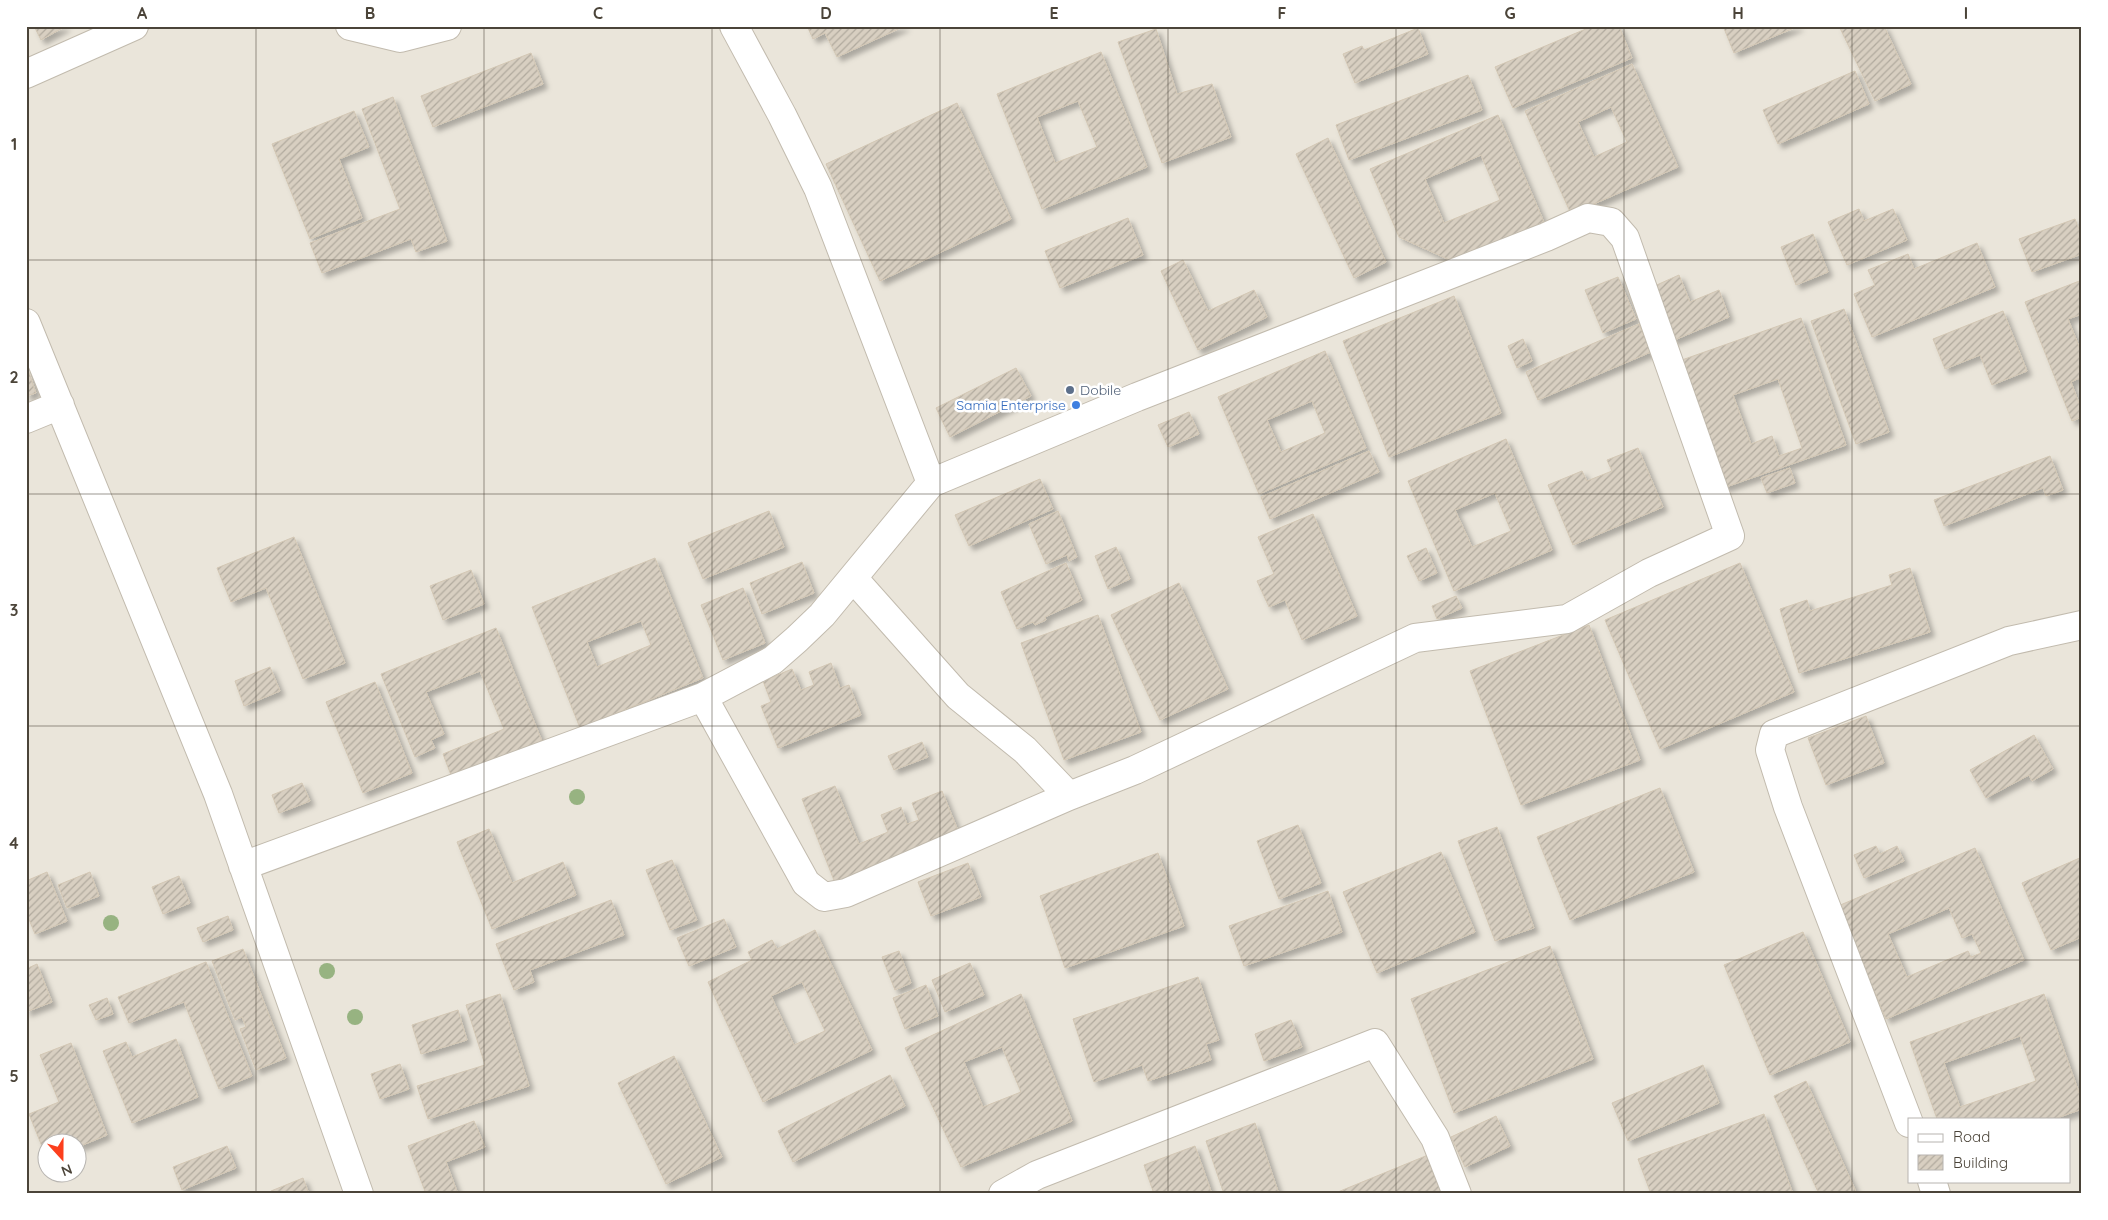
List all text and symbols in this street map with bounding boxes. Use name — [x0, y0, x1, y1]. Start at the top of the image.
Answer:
text: A — [137, 3, 148, 23]
text: B — [365, 3, 375, 23]
text: C — [593, 3, 603, 23]
text: D — [820, 3, 832, 23]
text: E — [1049, 3, 1059, 23]
text: F — [1278, 3, 1287, 23]
text: G — [1504, 3, 1516, 23]
text: H — [1732, 3, 1744, 23]
text: I — [1964, 3, 1968, 23]
text: 1 — [11, 134, 17, 154]
text: 2 — [9, 367, 19, 387]
place label: Dobile — [1080, 381, 1121, 399]
marker: Dobile — [1064, 384, 1076, 396]
place label: Samia Enterprise — [956, 396, 1066, 414]
marker: Samia Enterprise — [1070, 399, 1082, 411]
text: 3 — [10, 600, 18, 620]
text: 4 — [9, 833, 19, 853]
text: 5 — [9, 1066, 19, 1086]
legend — [1908, 1118, 2070, 1182]
text: Road — [1953, 1127, 1990, 1146]
north arrow — [38, 1132, 88, 1182]
text: Building — [1953, 1153, 2008, 1172]
text: N — [59, 1160, 75, 1180]

